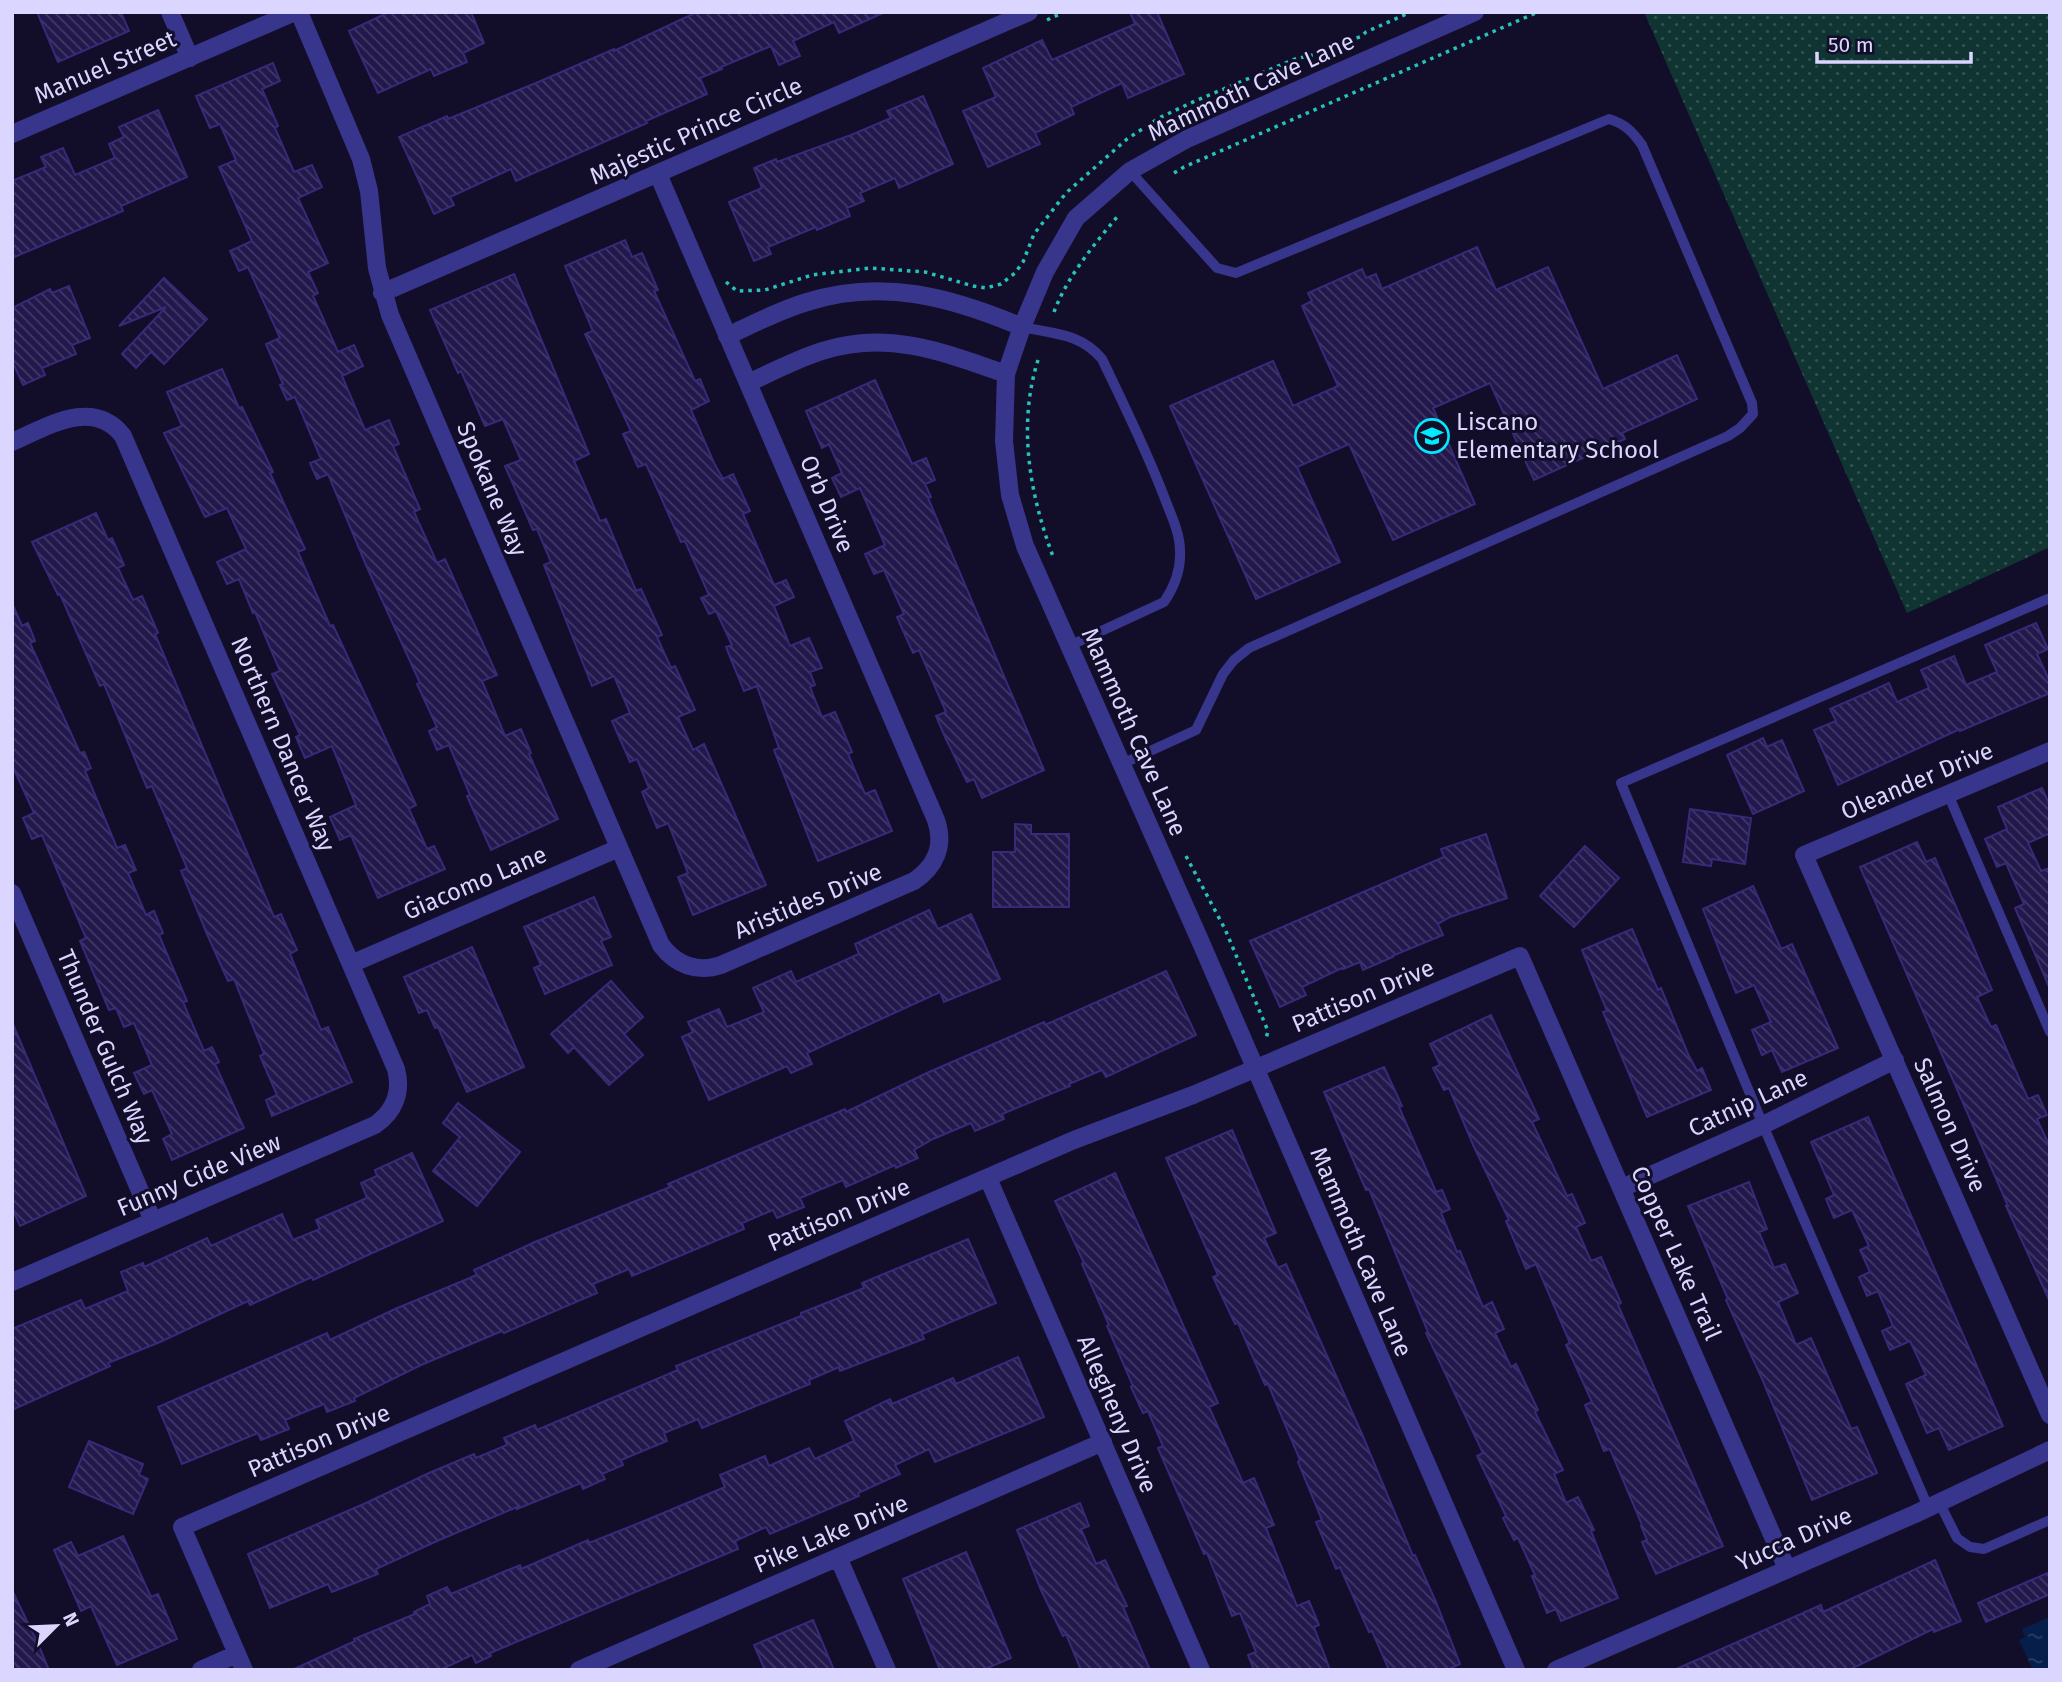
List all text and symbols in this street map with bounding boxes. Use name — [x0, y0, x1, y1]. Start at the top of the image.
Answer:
scale bar — [1817, 21, 1971, 65]
street label: Manuel Street — [30, 24, 180, 109]
street label: Mammoth Cave Lane — [1143, 27, 1359, 147]
text: 50 m — [1828, 32, 1874, 58]
street label: Majestic Prince Circle — [585, 71, 807, 191]
place label: Liscano Elementary School — [1456, 408, 1659, 464]
school or university icon: Liscano Elementary School — [1413, 417, 1451, 455]
street label: Spokane Way — [451, 418, 533, 561]
street label: Orb Drive — [794, 451, 860, 557]
street label: Mammoth Cave Lane — [1075, 624, 1193, 840]
street label: Northern Dancer Way — [225, 632, 341, 856]
street label: Oleander Drive — [1837, 736, 1997, 826]
street label: Giacomo Lane — [399, 840, 551, 926]
street label: Aristides Drive — [730, 857, 886, 945]
street label: Thunder Gulch Way — [51, 945, 159, 1149]
street label: Pattison Drive — [1288, 953, 1438, 1039]
street label: Salmon Drive — [1908, 1053, 1992, 1197]
street label: Catnip Lane — [1684, 1063, 1812, 1143]
street label: Funny Cide View — [113, 1128, 285, 1222]
street label: Mammoth Cave Lane — [1304, 1143, 1418, 1361]
street label: Copper Lake Trail — [1625, 1162, 1727, 1344]
street label: Pattison Drive — [764, 1172, 914, 1258]
street label: Allegheny Drive — [1071, 1331, 1163, 1497]
street label: Pattison Drive — [244, 1398, 394, 1484]
street label: Pike Lake Drive — [750, 1489, 912, 1579]
street label: Yucca Drive — [1732, 1501, 1856, 1577]
north arrow — [21, 1591, 91, 1661]
text: N — [58, 1609, 84, 1630]

